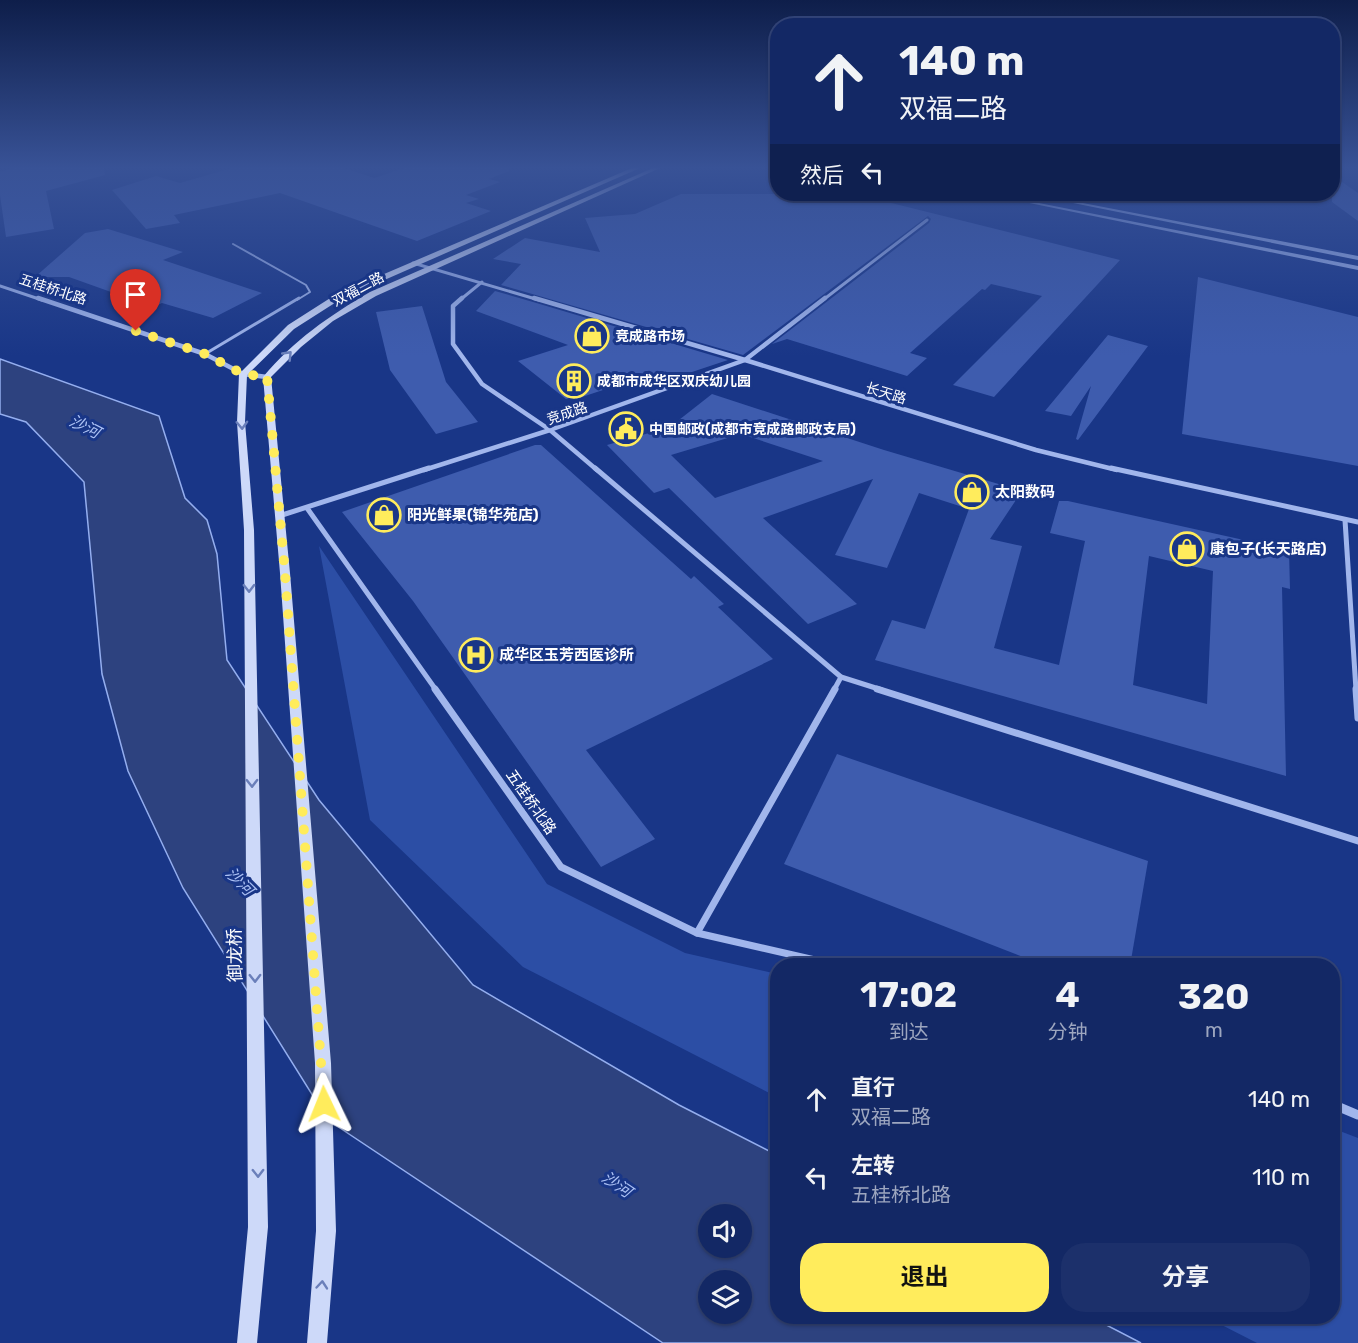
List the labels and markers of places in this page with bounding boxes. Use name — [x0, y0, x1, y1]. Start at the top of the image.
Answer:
pin — [110, 269, 161, 331]
shop icon: 竞成路市场 — [574, 318, 610, 354]
place label: 竞成路市场 — [615, 328, 685, 345]
building icon: 成都市成华区双庆幼儿园 — [556, 363, 592, 399]
place label: 成都市成华区双庆幼儿园 — [597, 373, 751, 390]
public building icon: 中国邮政(成都市竞成路邮政支局) — [608, 411, 644, 447]
place label: 中国邮政(成都市竞成路邮政支局) — [649, 421, 856, 438]
shop icon: 太阳数码 — [954, 474, 990, 510]
place label: 太阳数码 — [995, 483, 1055, 501]
shop icon: 阳光鲜果(锦华苑店) — [366, 497, 402, 533]
place label: 阳光鲜果(锦华苑店) — [407, 506, 539, 524]
shop icon: 康包子(长天路店) — [1169, 531, 1205, 567]
place label: 康包子(长天路店) — [1210, 540, 1327, 558]
hospital icon: 成华区玉芳西医诊所 — [458, 637, 494, 673]
place label: 成华区玉芳西医诊所 — [499, 646, 634, 664]

